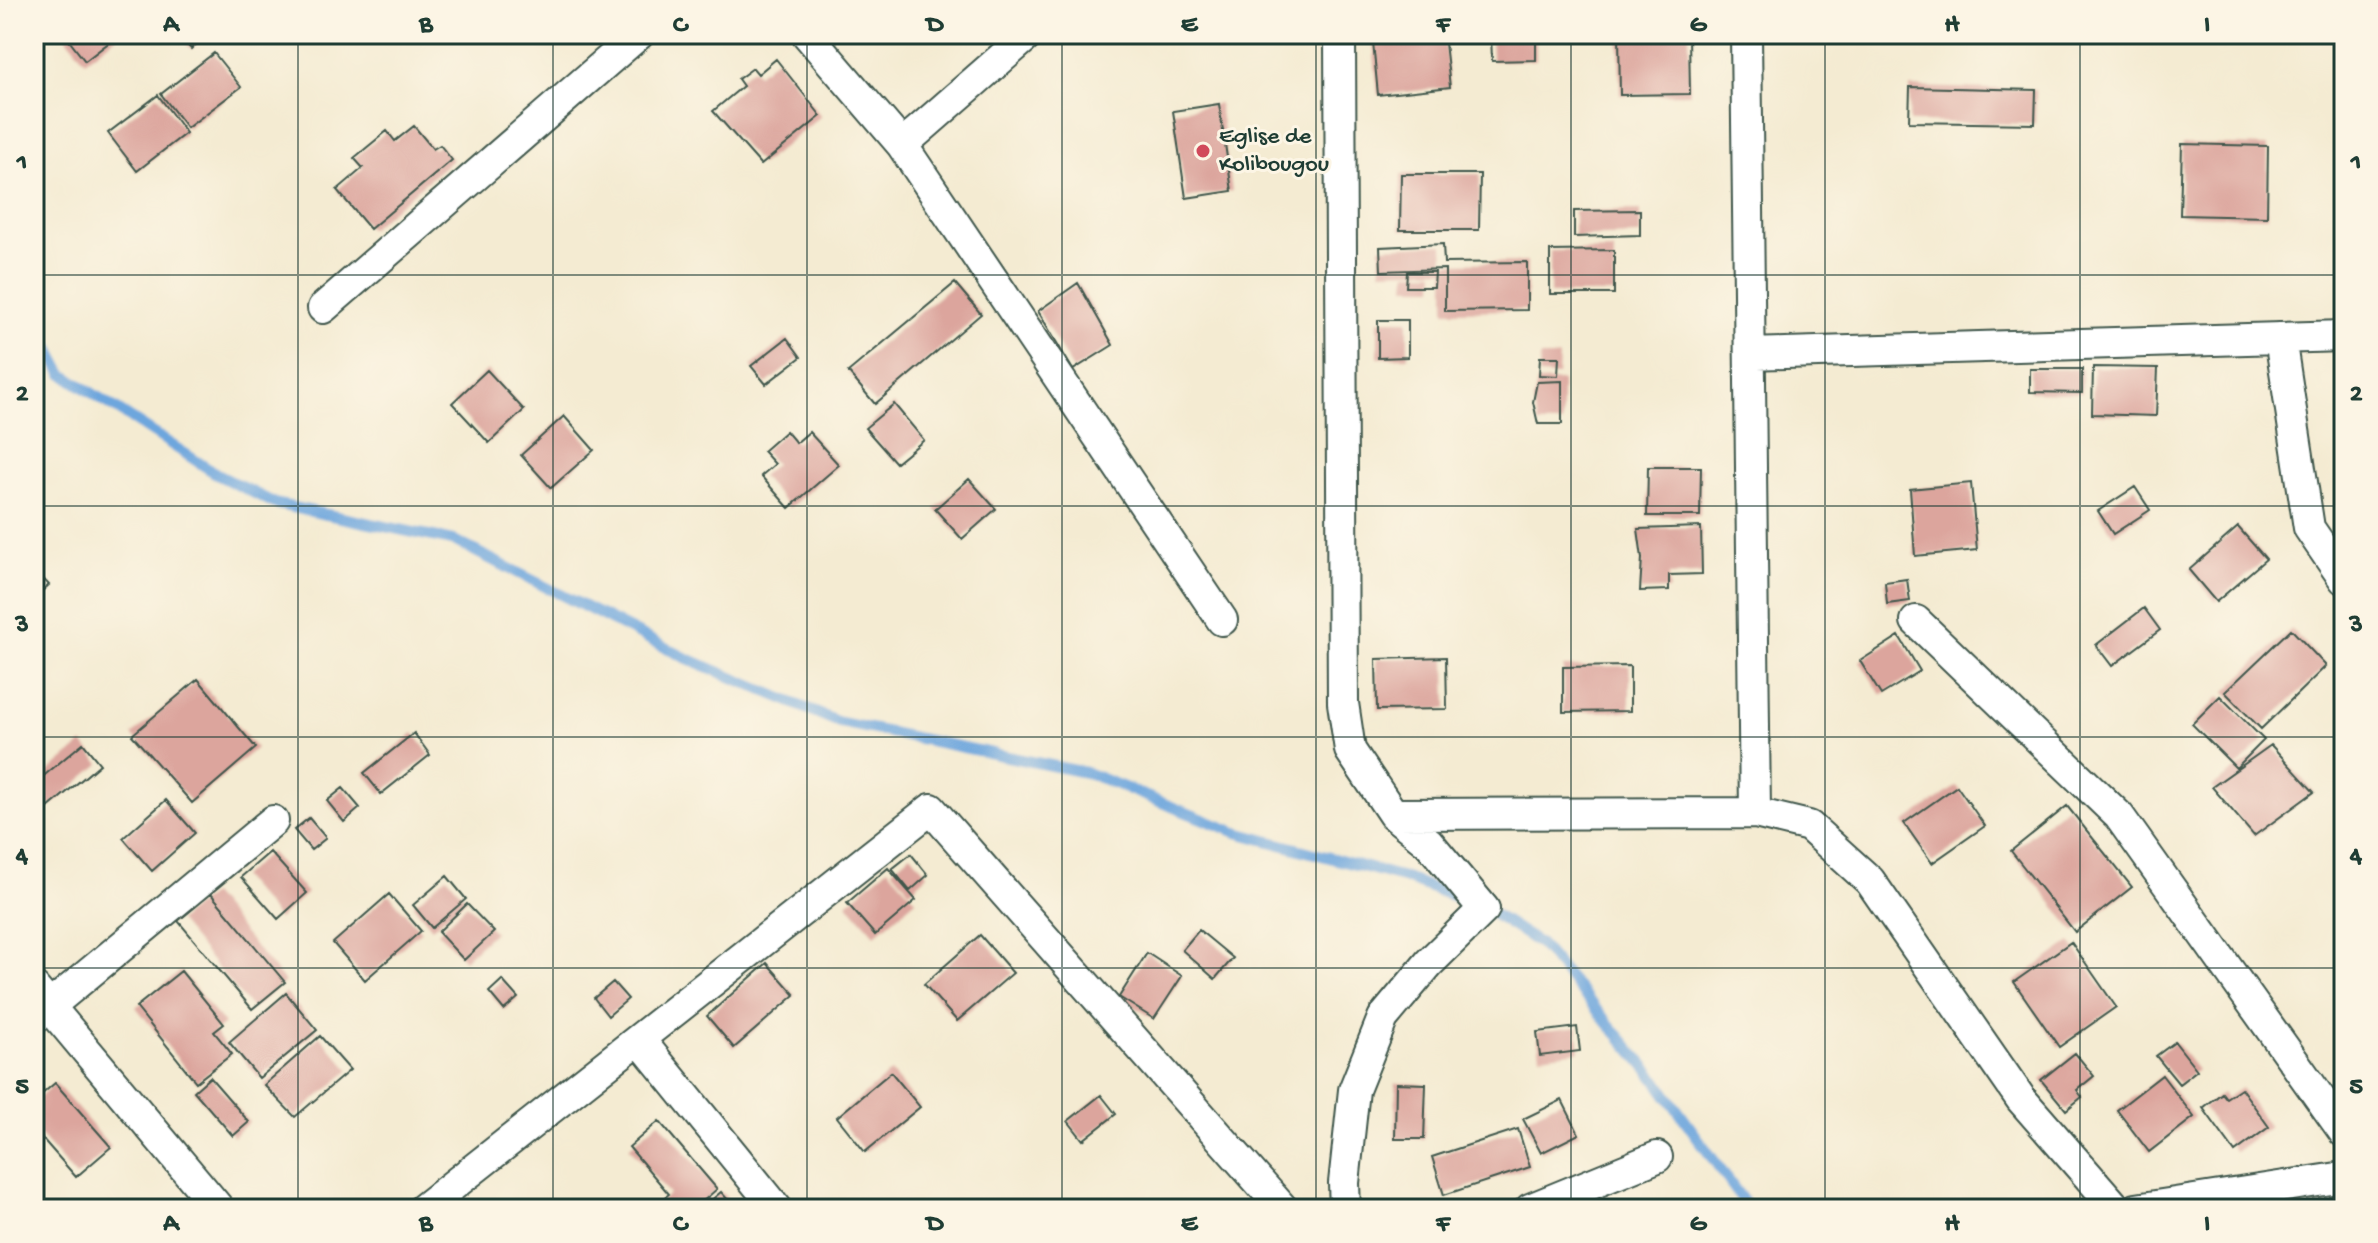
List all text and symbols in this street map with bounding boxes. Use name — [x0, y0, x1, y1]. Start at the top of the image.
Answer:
text: A — [162, 11, 180, 42]
text: B — [418, 11, 434, 42]
text: C — [673, 11, 690, 42]
text: D — [925, 11, 945, 42]
text: E — [1181, 11, 1199, 42]
text: F — [1435, 11, 1451, 42]
text: G — [1690, 11, 1708, 42]
text: H — [1945, 11, 1961, 42]
text: I — [2204, 11, 2210, 42]
place label: Eglise de Kolibougou — [1219, 123, 1329, 180]
marker: Eglise de Kolibougou — [1194, 142, 1212, 160]
text: 1 — [16, 149, 27, 180]
text: 1 — [2350, 149, 2361, 180]
text: 2 — [16, 380, 29, 411]
text: 2 — [2350, 380, 2363, 411]
text: 3 — [14, 611, 29, 642]
text: 3 — [2348, 611, 2363, 642]
text: 4 — [15, 842, 29, 873]
text: 4 — [2349, 842, 2363, 873]
text: 5 — [15, 1073, 29, 1104]
text: 5 — [2349, 1073, 2363, 1104]
text: A — [162, 1210, 180, 1241]
text: B — [418, 1210, 434, 1241]
text: C — [673, 1210, 690, 1241]
text: D — [925, 1210, 945, 1241]
text: E — [1181, 1210, 1199, 1241]
text: F — [1435, 1210, 1451, 1241]
text: G — [1690, 1210, 1708, 1241]
text: H — [1945, 1210, 1961, 1241]
text: I — [2204, 1210, 2210, 1241]

